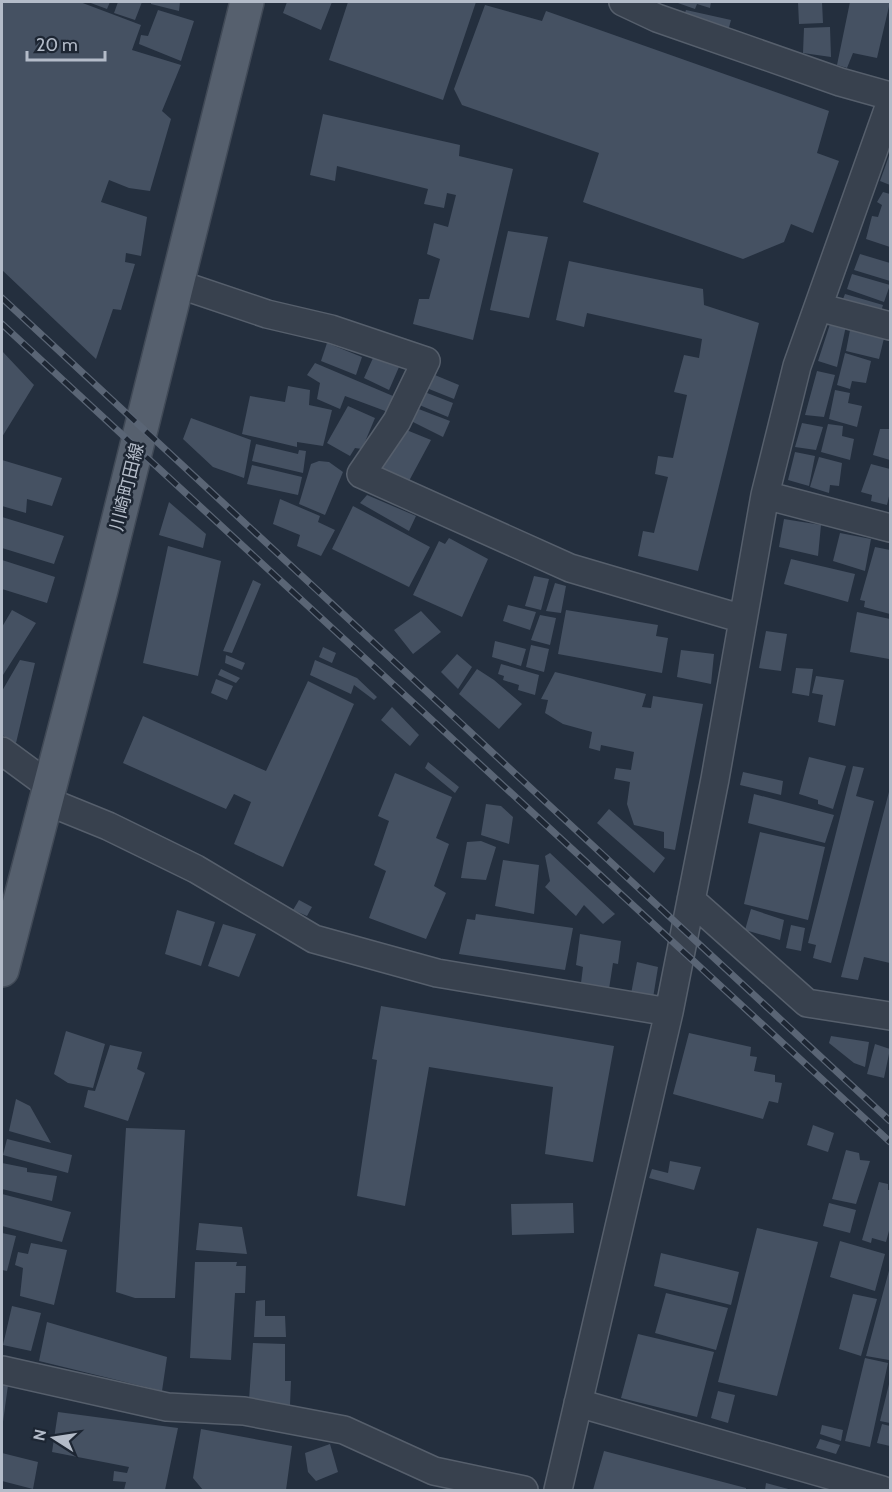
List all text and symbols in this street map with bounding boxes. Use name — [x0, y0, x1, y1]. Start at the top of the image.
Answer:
scale bar — [27, 24, 105, 62]
text: 20 m — [36, 34, 78, 56]
street label: 川崎町田線 — [105, 441, 149, 533]
north arrow — [24, 1408, 84, 1468]
text: N — [29, 1427, 50, 1442]

